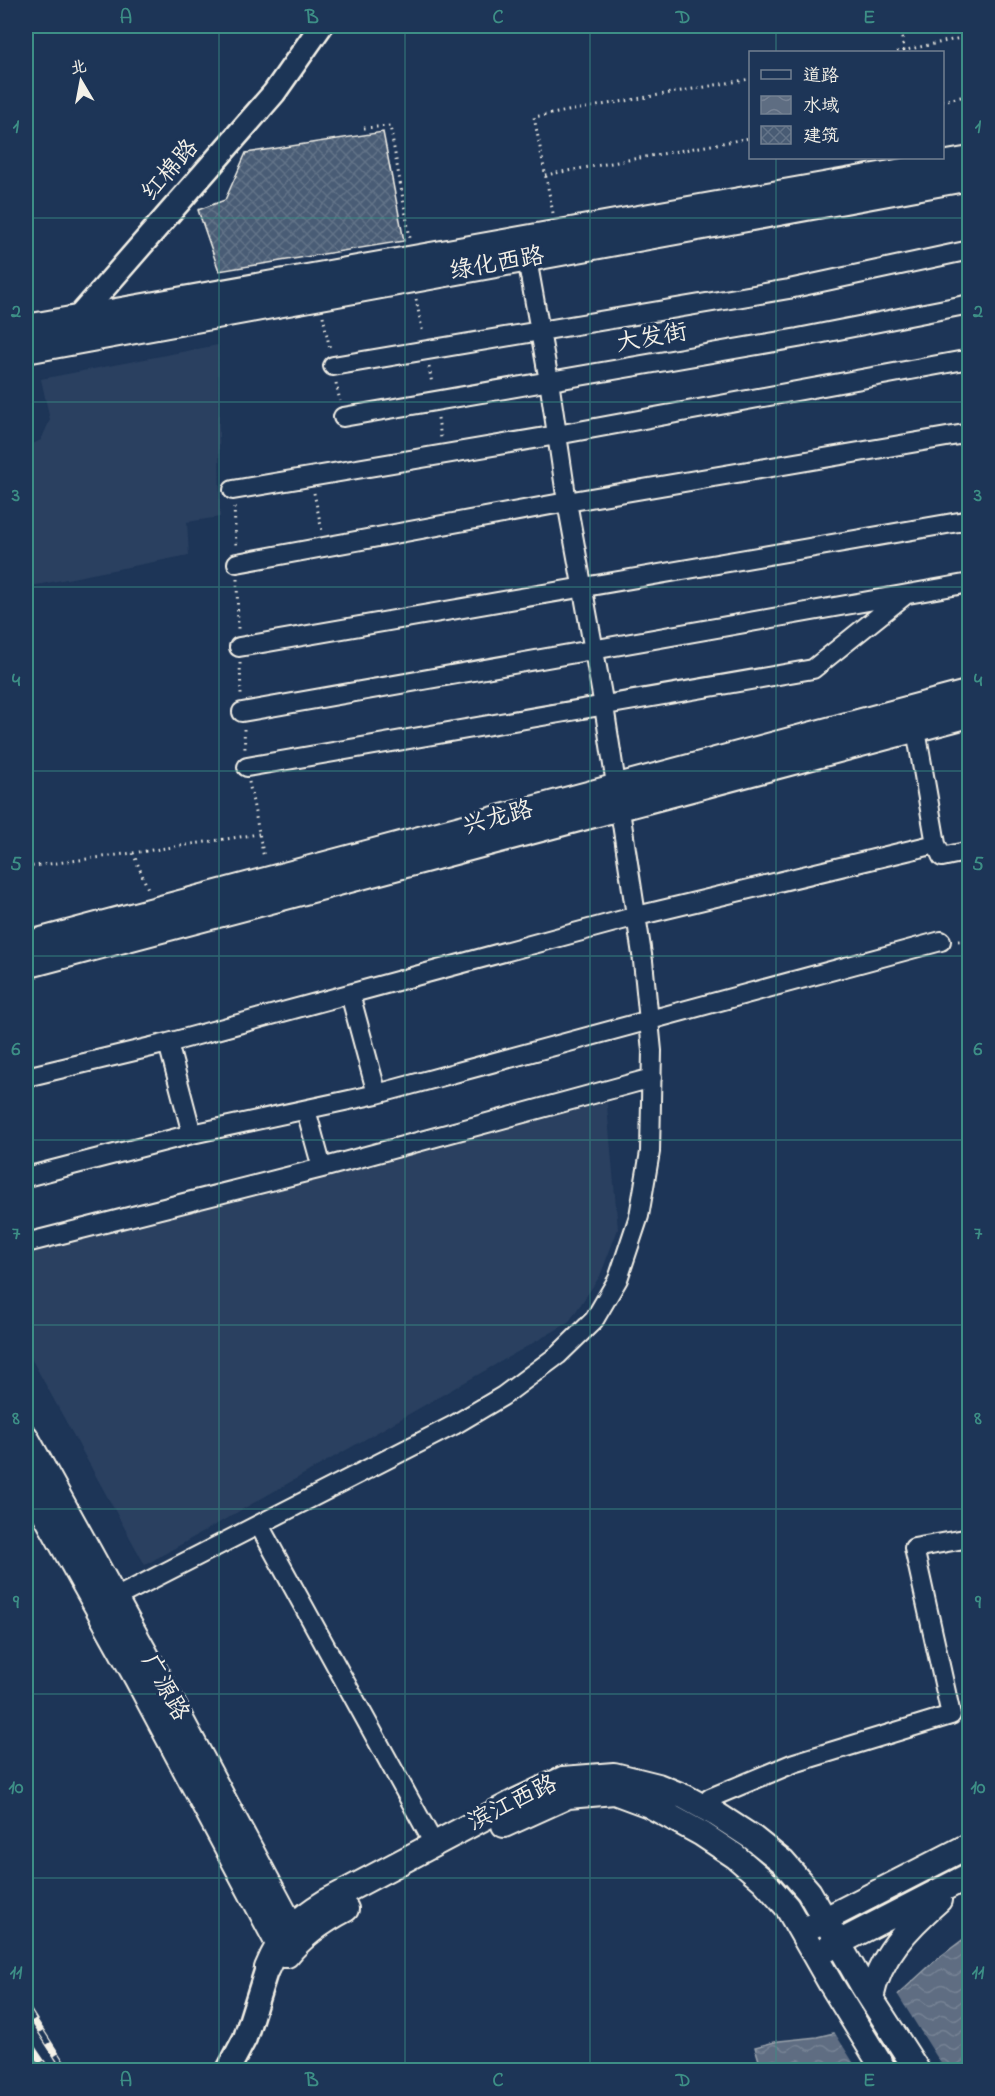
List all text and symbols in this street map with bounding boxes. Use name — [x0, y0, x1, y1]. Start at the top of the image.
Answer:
text: A — [120, 4, 132, 33]
text: B — [304, 4, 319, 33]
text: C — [493, 4, 504, 33]
text: D — [675, 4, 690, 33]
text: E — [863, 4, 875, 33]
north arrow — [51, 51, 111, 111]
legend — [749, 51, 944, 159]
text: 北 — [69, 55, 89, 81]
text: 道路 — [803, 64, 839, 90]
text: 水域 — [803, 94, 839, 120]
text: 1 — [13, 113, 20, 142]
text: 1 — [975, 113, 982, 142]
text: 建筑 — [803, 124, 839, 150]
street label: 红棉路 — [134, 132, 208, 210]
street label: 绿化西路 — [447, 239, 547, 291]
text: 2 — [10, 298, 21, 327]
text: 2 — [972, 298, 983, 327]
street label: 大发街 — [614, 316, 690, 362]
text: 3 — [11, 482, 20, 511]
text: 3 — [973, 482, 982, 511]
text: 4 — [12, 667, 21, 696]
text: 4 — [974, 667, 983, 696]
street label: 兴龙路 — [459, 793, 537, 845]
text: 5 — [10, 851, 22, 880]
text: 5 — [972, 851, 984, 880]
text: 6 — [12, 1036, 21, 1065]
text: 6 — [974, 1036, 983, 1065]
text: 7 — [12, 1220, 21, 1249]
text: 7 — [974, 1220, 983, 1249]
text: 8 — [11, 1405, 20, 1434]
text: 8 — [973, 1405, 982, 1434]
text: 9 — [12, 1589, 20, 1618]
text: 9 — [974, 1589, 982, 1618]
street label: 广源路 — [131, 1648, 197, 1728]
street label: 滨江西路 — [462, 1767, 564, 1841]
text: 10 — [9, 1774, 24, 1803]
text: 10 — [971, 1774, 986, 1803]
text: 11 — [10, 1959, 23, 1988]
text: 11 — [972, 1959, 985, 1988]
text: A — [120, 2067, 132, 2096]
text: B — [304, 2067, 319, 2096]
text: C — [493, 2067, 504, 2096]
text: D — [675, 2067, 690, 2096]
text: E — [863, 2067, 875, 2096]

